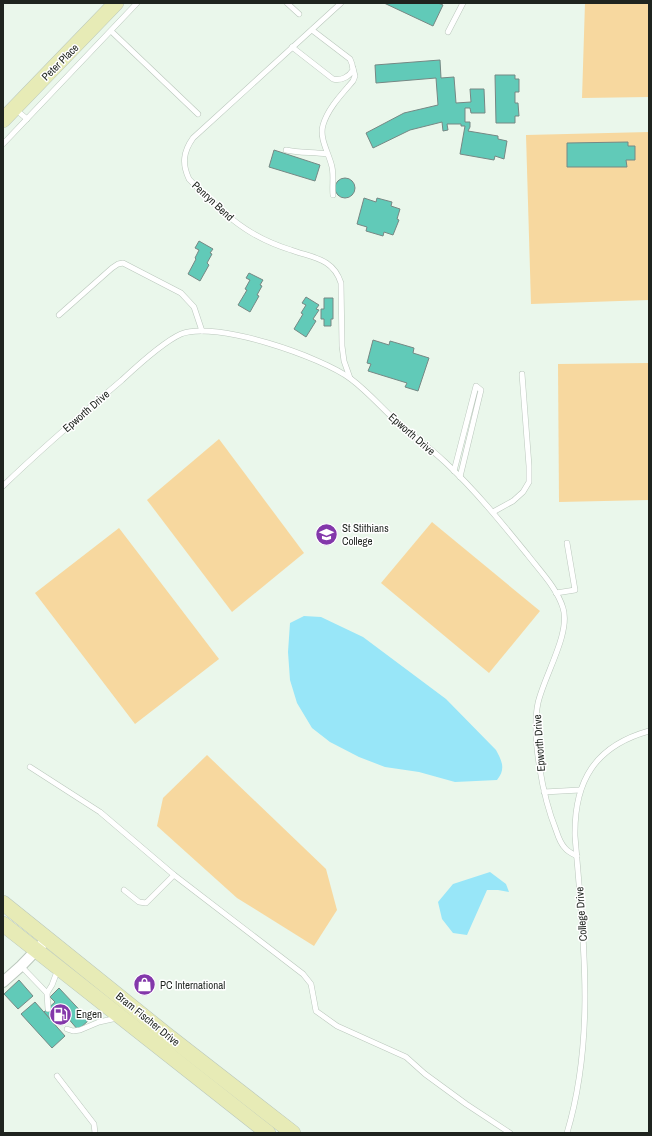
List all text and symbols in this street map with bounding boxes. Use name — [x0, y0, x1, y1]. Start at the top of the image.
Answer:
street label: Peter Place — [39, 41, 81, 83]
street label: Penryn Bend — [189, 178, 237, 224]
street label: Epworth Drive — [60, 387, 112, 435]
street label: Epworth Drive — [386, 410, 438, 458]
school or university icon: St Stithians College — [313, 521, 339, 547]
place label: St Stithians College — [342, 521, 389, 548]
street label: Epworth Drive — [530, 714, 548, 772]
street label: College Drive — [572, 886, 590, 942]
shop icon: PC International — [131, 972, 157, 998]
place label: PC International — [160, 978, 225, 992]
street label: Bram Fischer Drive — [113, 989, 183, 1049]
fuel station icon: Engen — [48, 1001, 74, 1027]
place label: Engen — [76, 1007, 102, 1021]

